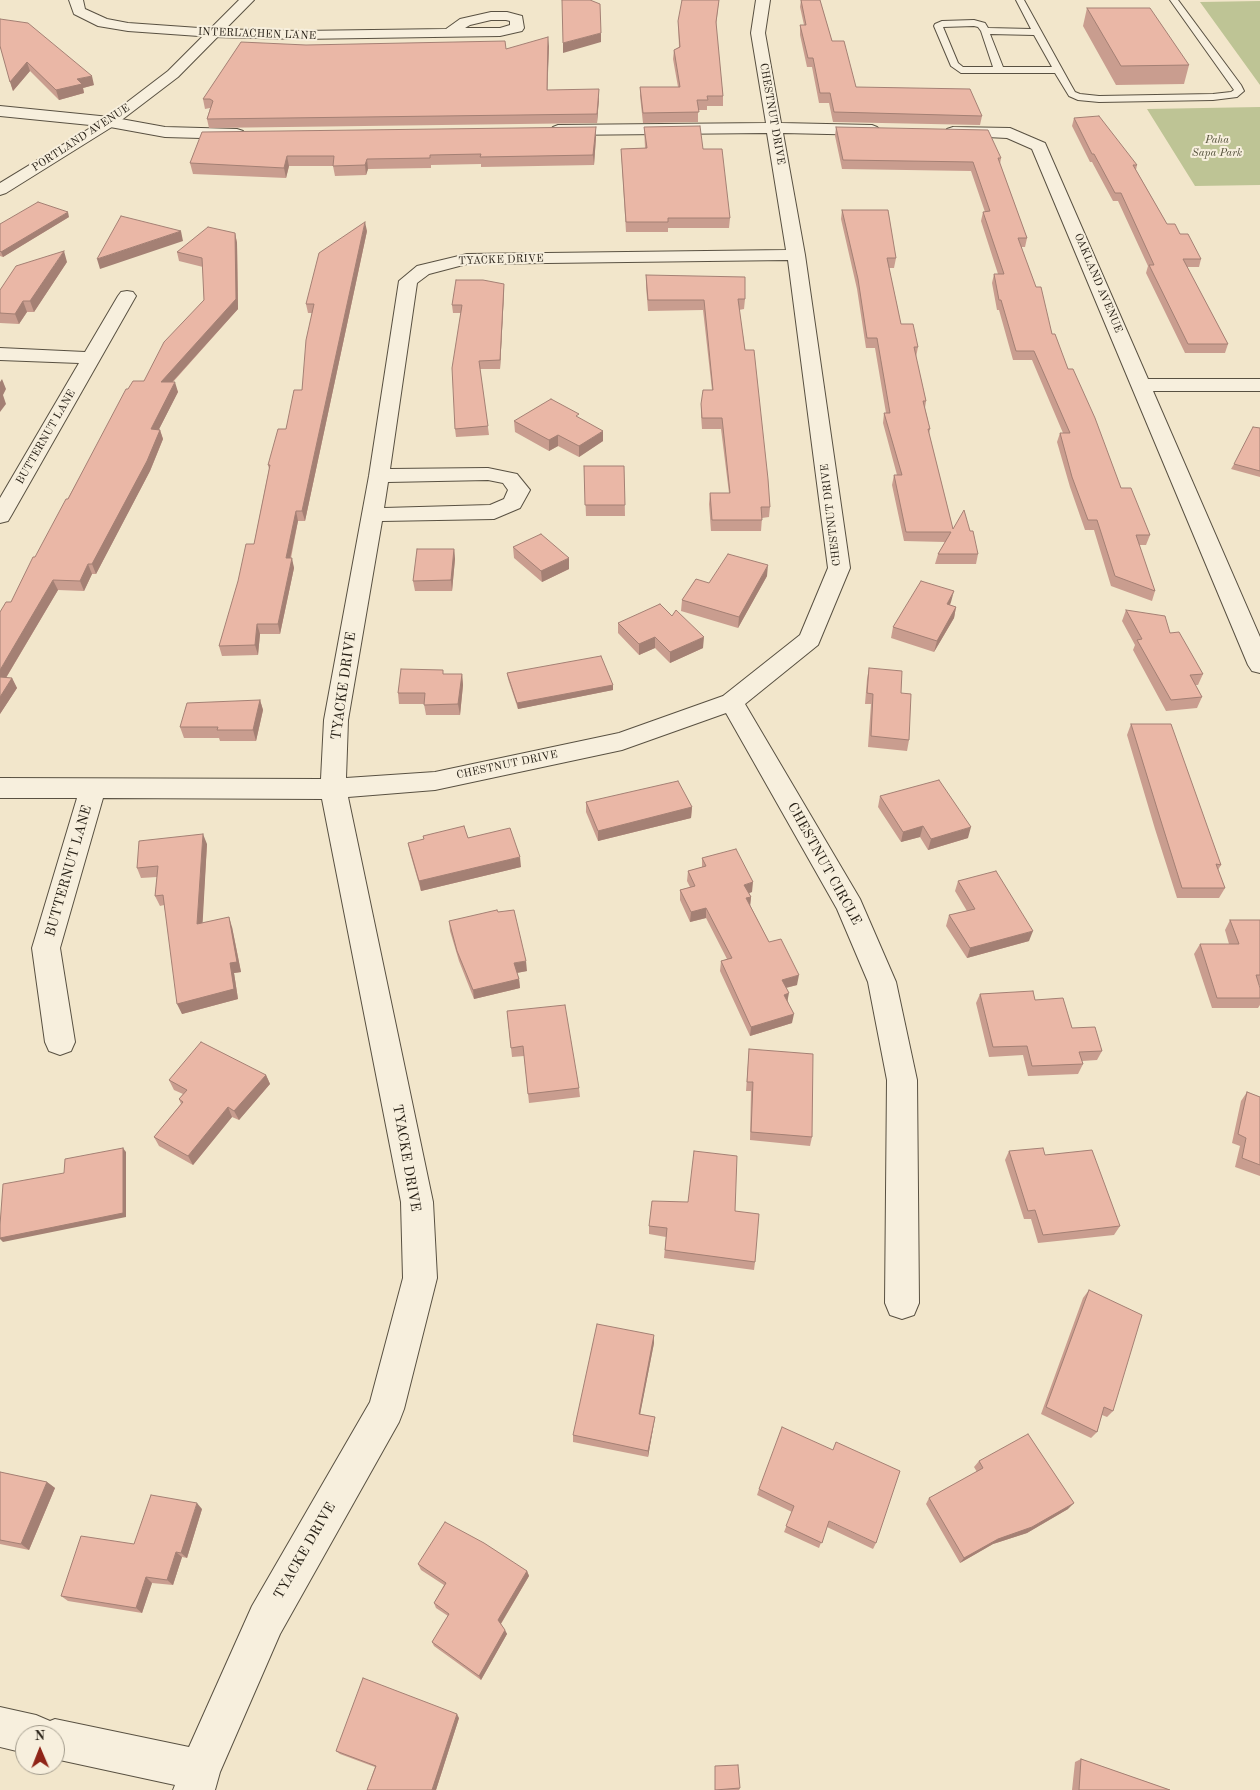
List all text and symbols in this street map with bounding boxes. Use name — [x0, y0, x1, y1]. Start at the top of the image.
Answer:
street label: INTERLACHEN LANE — [198, 25, 316, 43]
street label: CHESTNUT DRIVE — [757, 62, 787, 166]
street label: PORTLAND AVENUE — [30, 101, 132, 175]
park label: Paha Sapa Park — [1192, 133, 1242, 159]
street label: OAKLAND AVENUE — [1071, 231, 1125, 335]
street label: TYACKE DRIVE — [458, 252, 544, 268]
street label: BUTTERNUT LANE — [14, 387, 78, 487]
street label: CHESTNUT DRIVE — [818, 463, 844, 567]
street label: TYACKE DRIVE — [328, 631, 360, 741]
street label: CHESTNUT DRIVE — [455, 748, 559, 782]
street label: CHESTNUT CIRCLE — [783, 800, 865, 928]
street label: BUTTERNUT LANE — [42, 803, 96, 939]
street label: TYACKE DRIVE — [388, 1103, 424, 1213]
street label: TYACKE DRIVE — [270, 1500, 340, 1602]
north arrow — [15, 1725, 65, 1775]
text: N — [34, 1729, 45, 1743]

